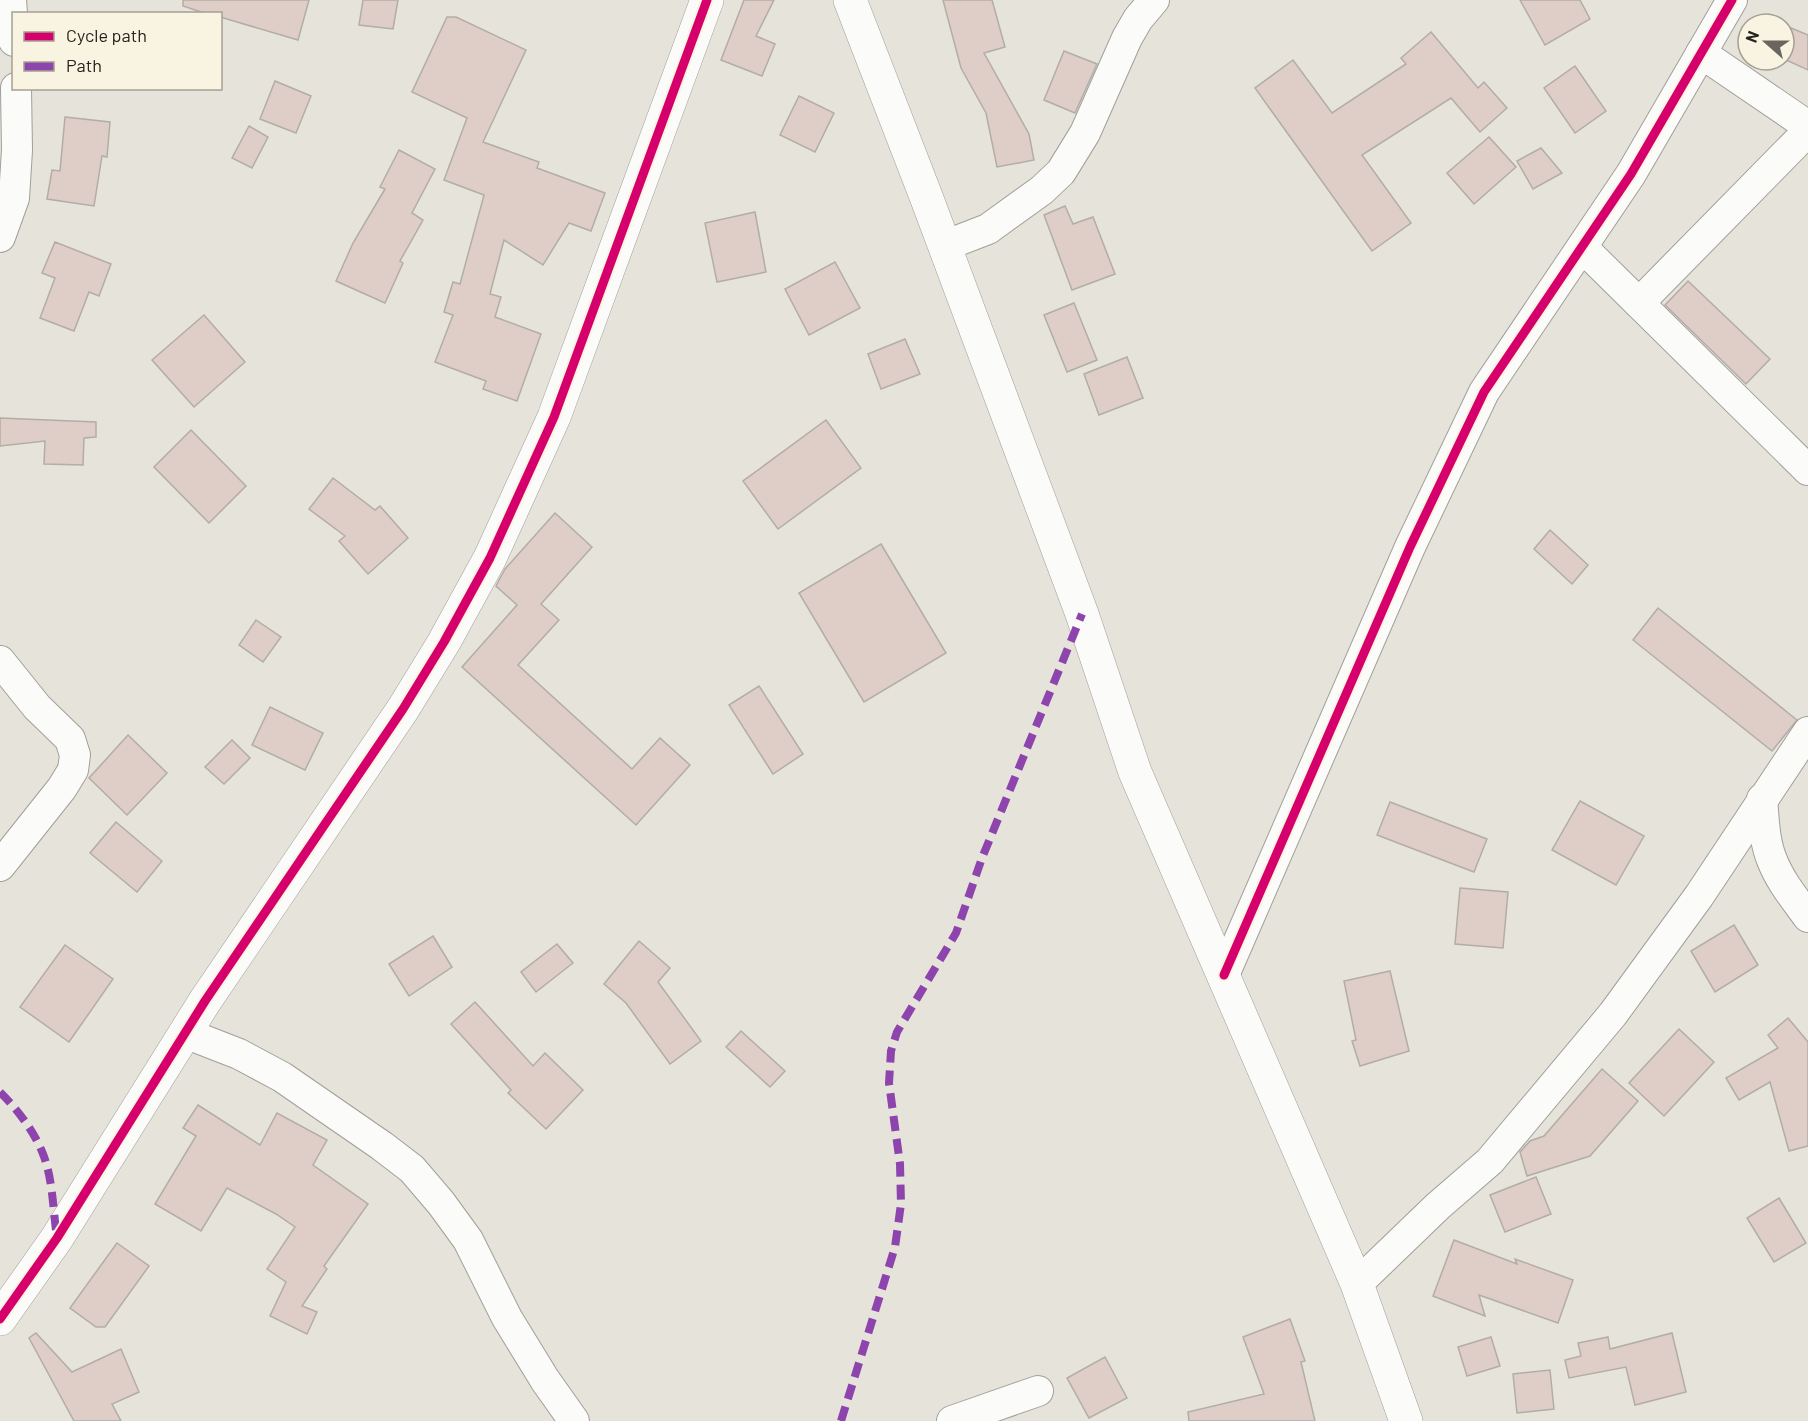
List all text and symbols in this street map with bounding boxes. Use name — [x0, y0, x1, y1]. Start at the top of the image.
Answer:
legend — [12, 12, 222, 90]
north arrow — [1736, 12, 1796, 72]
text: Cycle path — [66, 24, 147, 46]
text: N — [1741, 28, 1762, 45]
text: Path — [66, 54, 102, 76]

